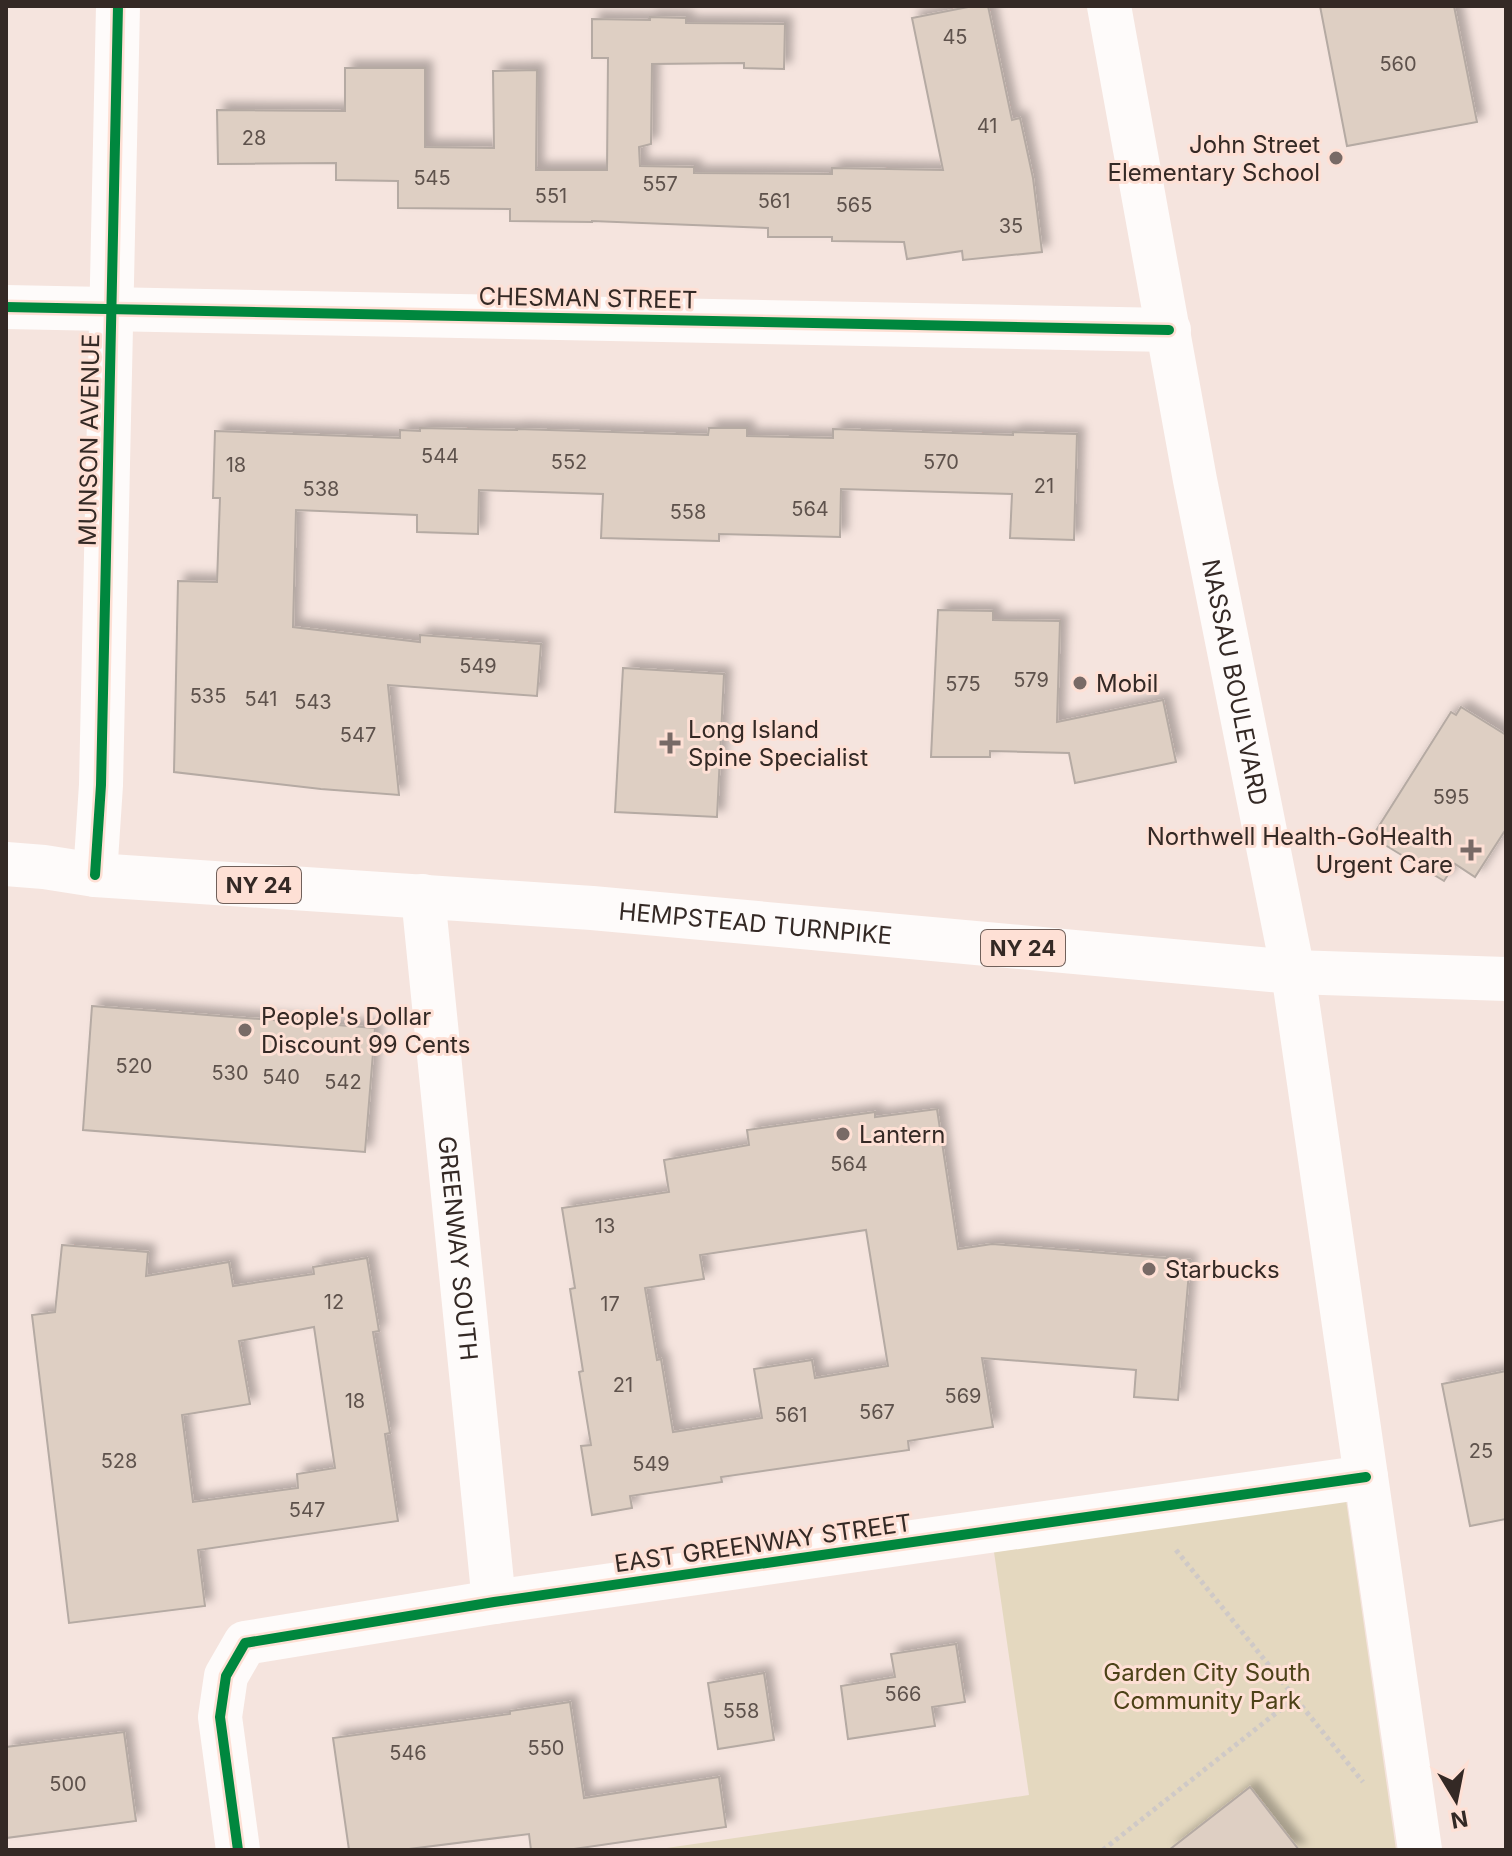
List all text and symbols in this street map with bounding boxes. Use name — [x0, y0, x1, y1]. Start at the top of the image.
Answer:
house number: 45 — [942, 25, 968, 49]
house number: 560 — [1379, 52, 1417, 76]
house number: 41 — [977, 114, 997, 138]
house number: 28 — [242, 126, 266, 150]
place label: John Street Elementary School — [1108, 130, 1320, 187]
marker: John Street Elementary School — [1327, 149, 1345, 167]
house number: 545 — [413, 166, 451, 190]
house number: 557 — [642, 172, 678, 196]
house number: 551 — [535, 184, 567, 208]
house number: 561 — [758, 189, 790, 213]
house number: 565 — [836, 193, 872, 217]
house number: 35 — [999, 214, 1023, 238]
street label: CHESMAN STREET — [478, 282, 698, 314]
street label: MUNSON AVENUE — [73, 334, 105, 546]
house number: 544 — [421, 444, 459, 468]
house number: 552 — [551, 450, 587, 474]
house number: 570 — [923, 450, 959, 474]
house number: 18 — [226, 453, 246, 477]
house number: 21 — [1034, 474, 1054, 498]
house number: 538 — [303, 477, 339, 501]
house number: 564 — [791, 497, 829, 521]
house number: 558 — [670, 500, 706, 524]
street label: NASSAU BOULEVARD — [1197, 557, 1274, 808]
house number: 549 — [459, 654, 497, 678]
house number: 579 — [1013, 668, 1049, 692]
place label: Mobil — [1096, 669, 1158, 698]
house number: 575 — [945, 672, 981, 696]
marker: Mobil — [1071, 674, 1089, 692]
house number: 535 — [190, 684, 226, 708]
house number: 541 — [245, 687, 277, 711]
house number: 543 — [294, 690, 332, 714]
place label: Long Island Spine Specialist — [688, 715, 868, 772]
house number: 547 — [340, 723, 376, 747]
marker: Long Island Spine Specialist — [659, 732, 681, 754]
house number: 595 — [1433, 785, 1469, 809]
place label: Northwell Health-GoHealth Urgent Care — [1147, 822, 1453, 879]
marker: Northwell Health-GoHealth Urgent Care — [1460, 839, 1482, 861]
road number: NY 24 — [217, 867, 301, 903]
street label: HEMPSTEAD TURNPIKE — [617, 896, 893, 950]
road number: NY 24 — [981, 930, 1065, 966]
place label: People's Dollar Discount 99 Cents — [261, 1002, 470, 1059]
marker: People's Dollar Discount 99 Cents — [236, 1021, 254, 1039]
house number: 520 — [116, 1054, 152, 1078]
house number: 530 — [211, 1061, 249, 1085]
house number: 540 — [262, 1065, 300, 1089]
house number: 542 — [324, 1070, 362, 1094]
place label: Lantern — [859, 1120, 945, 1149]
marker: Lantern — [834, 1125, 852, 1143]
street label: GREENWAY SOUTH — [433, 1135, 484, 1362]
house number: 564 — [830, 1152, 868, 1176]
house number: 13 — [595, 1214, 615, 1238]
place label: Starbucks — [1165, 1255, 1280, 1284]
marker: Starbucks — [1140, 1260, 1158, 1278]
house number: 12 — [324, 1290, 344, 1314]
house number: 17 — [600, 1292, 620, 1316]
house number: 21 — [613, 1373, 633, 1397]
house number: 569 — [945, 1384, 981, 1408]
house number: 18 — [345, 1389, 365, 1413]
house number: 567 — [859, 1400, 895, 1424]
house number: 561 — [775, 1403, 807, 1427]
house number: 25 — [1469, 1439, 1493, 1463]
house number: 528 — [101, 1449, 137, 1473]
house number: 549 — [632, 1452, 670, 1476]
house number: 547 — [289, 1498, 325, 1522]
street label: EAST GREENWAY STREET — [613, 1508, 913, 1578]
park label: Garden City South Community Park — [1103, 1658, 1311, 1715]
house number: 566 — [885, 1682, 921, 1706]
house number: 558 — [723, 1699, 759, 1723]
house number: 550 — [528, 1736, 564, 1760]
house number: 546 — [389, 1741, 427, 1765]
north arrow — [1416, 1760, 1496, 1840]
house number: 500 — [49, 1772, 87, 1796]
text: N — [1449, 1805, 1470, 1834]

